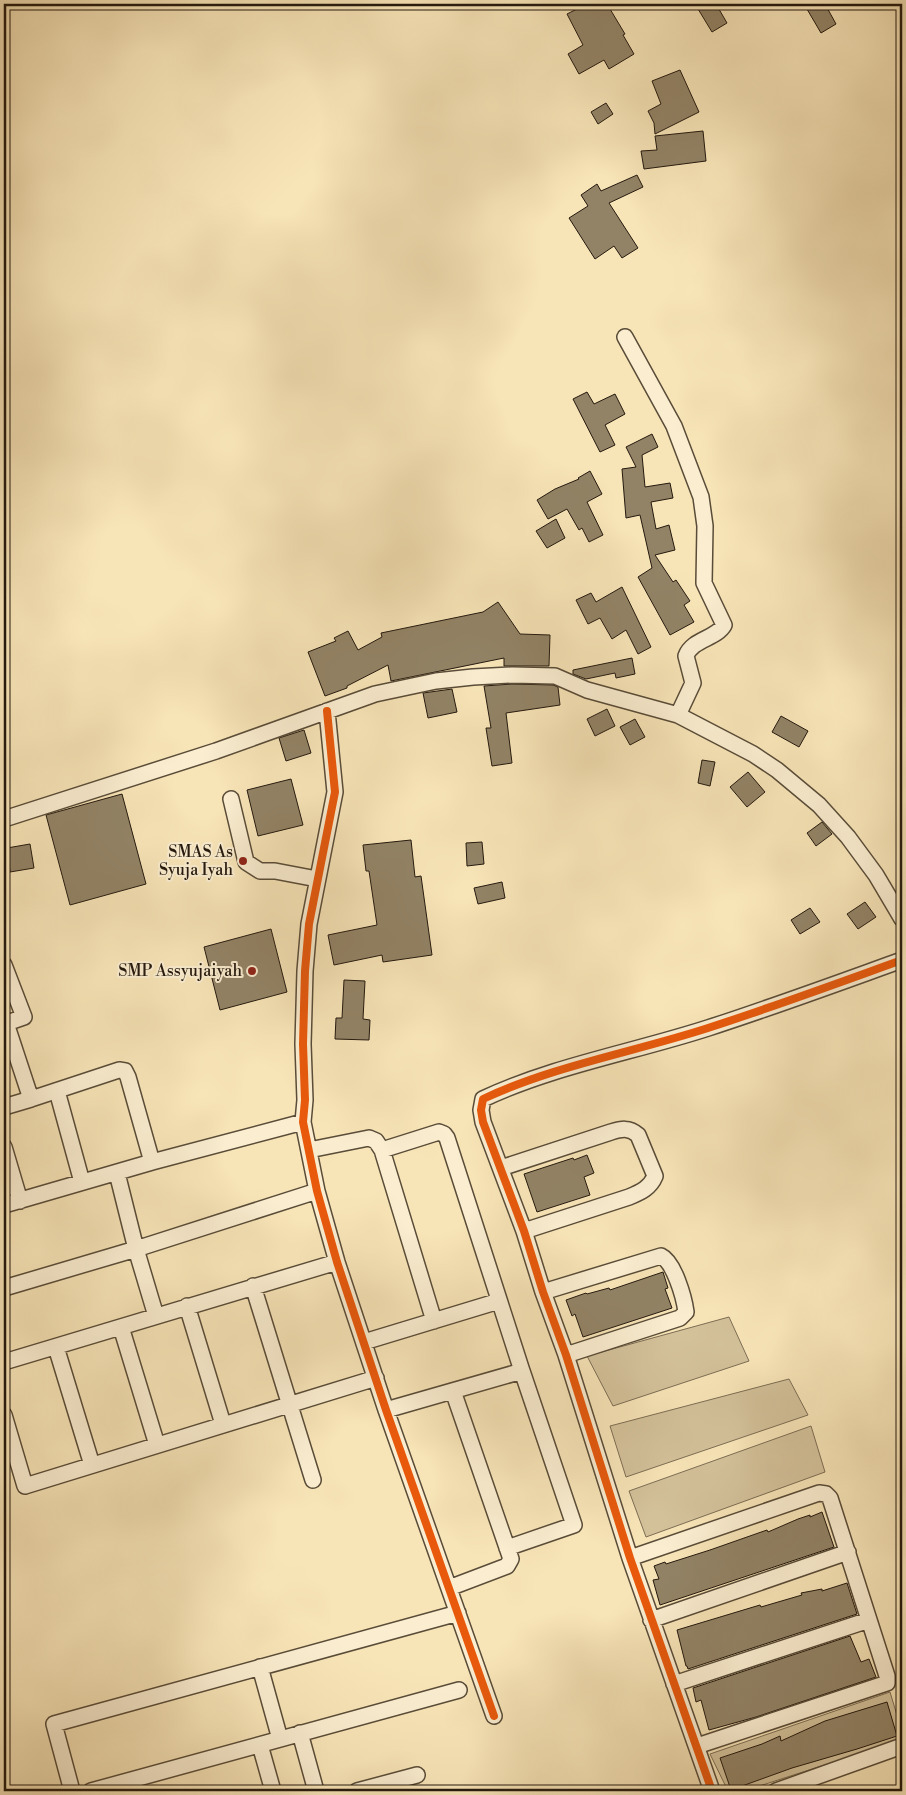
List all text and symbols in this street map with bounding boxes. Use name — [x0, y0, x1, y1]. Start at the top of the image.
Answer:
place label: SMAS As Syuja Iyah — [159, 842, 233, 880]
marker: SMAS As Syuja Iyah — [237, 855, 249, 867]
place label: SMP Assyujaiyah — [118, 961, 242, 981]
marker: SMP Assyujaiyah — [246, 965, 258, 977]

